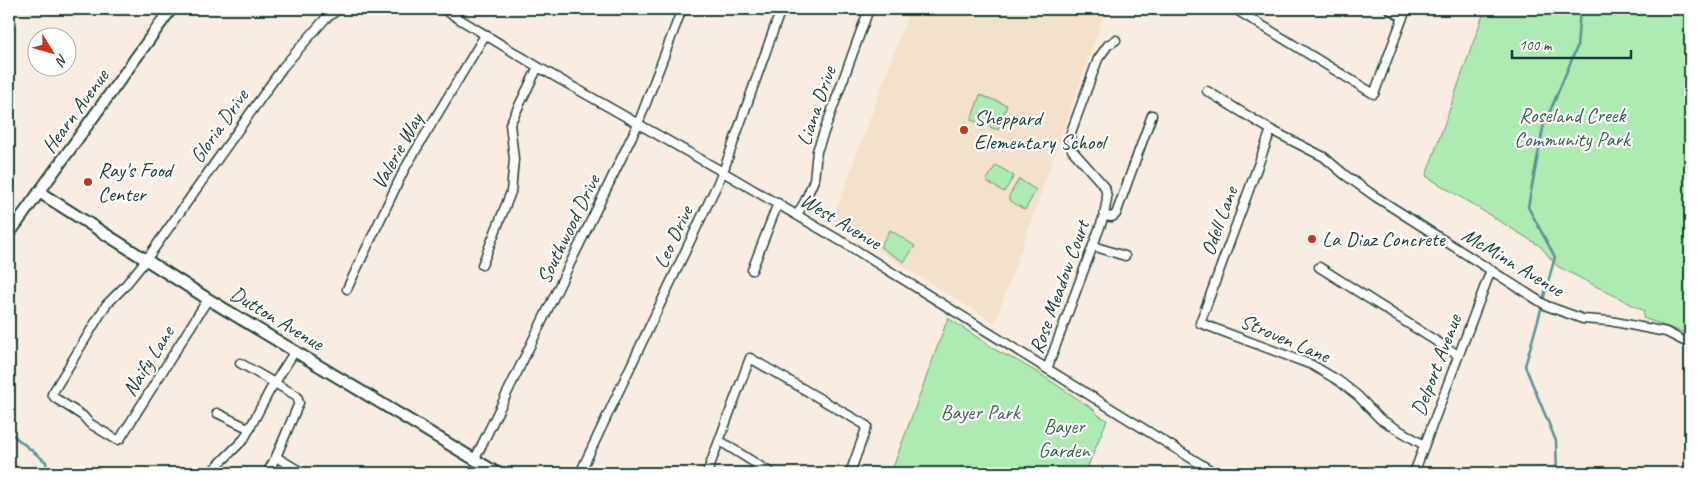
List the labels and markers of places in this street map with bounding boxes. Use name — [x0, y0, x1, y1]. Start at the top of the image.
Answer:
place label: Sheppard Elementary School — [974, 105, 1109, 155]
marker: Sheppard Elementary School — [958, 124, 970, 136]
place label: Ray's Food Center — [98, 157, 176, 207]
marker: Ray's Food Center — [82, 176, 94, 188]
place label: La Diaz Concrete — [1322, 226, 1446, 252]
marker: La Diaz Concrete — [1306, 233, 1318, 245]

